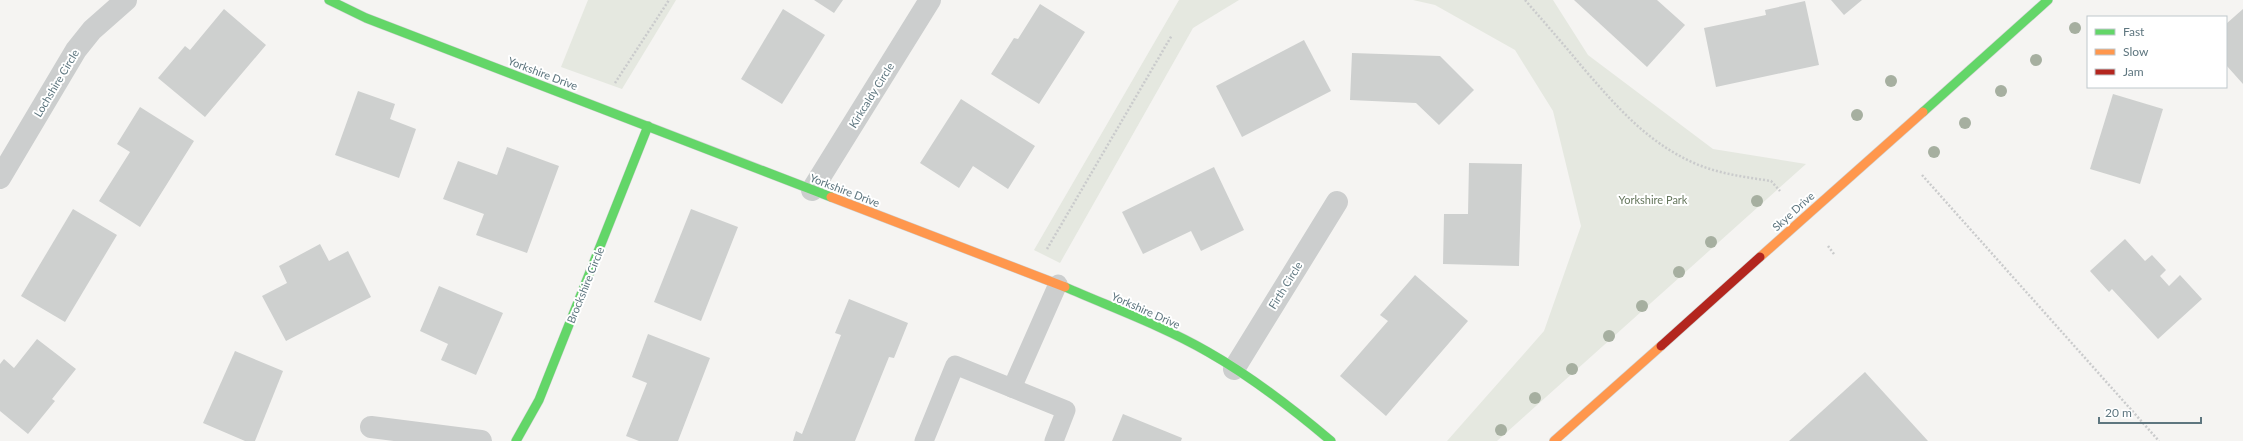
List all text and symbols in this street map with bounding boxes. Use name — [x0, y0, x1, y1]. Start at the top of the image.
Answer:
legend — [2087, 16, 2227, 88]
text: Fast — [2123, 24, 2145, 39]
text: Slow — [2123, 44, 2149, 59]
street label: Lochshire Circle — [31, 47, 81, 119]
street label: Yorkshire Drive — [506, 54, 580, 92]
street label: Kirkcaldy Circle — [846, 60, 896, 130]
text: Jam — [2123, 64, 2144, 79]
street label: Yorkshire Drive — [808, 171, 882, 209]
street label: Skye Drive — [1769, 189, 1817, 233]
park label: Yorkshire Park — [1619, 193, 1688, 206]
street label: Brockshire Circle — [564, 245, 606, 325]
street label: Firth Circle — [1265, 259, 1305, 311]
street label: Yorkshire Drive — [1110, 289, 1182, 331]
scale bar — [2099, 399, 2201, 425]
text: 20 m — [2105, 405, 2132, 420]

